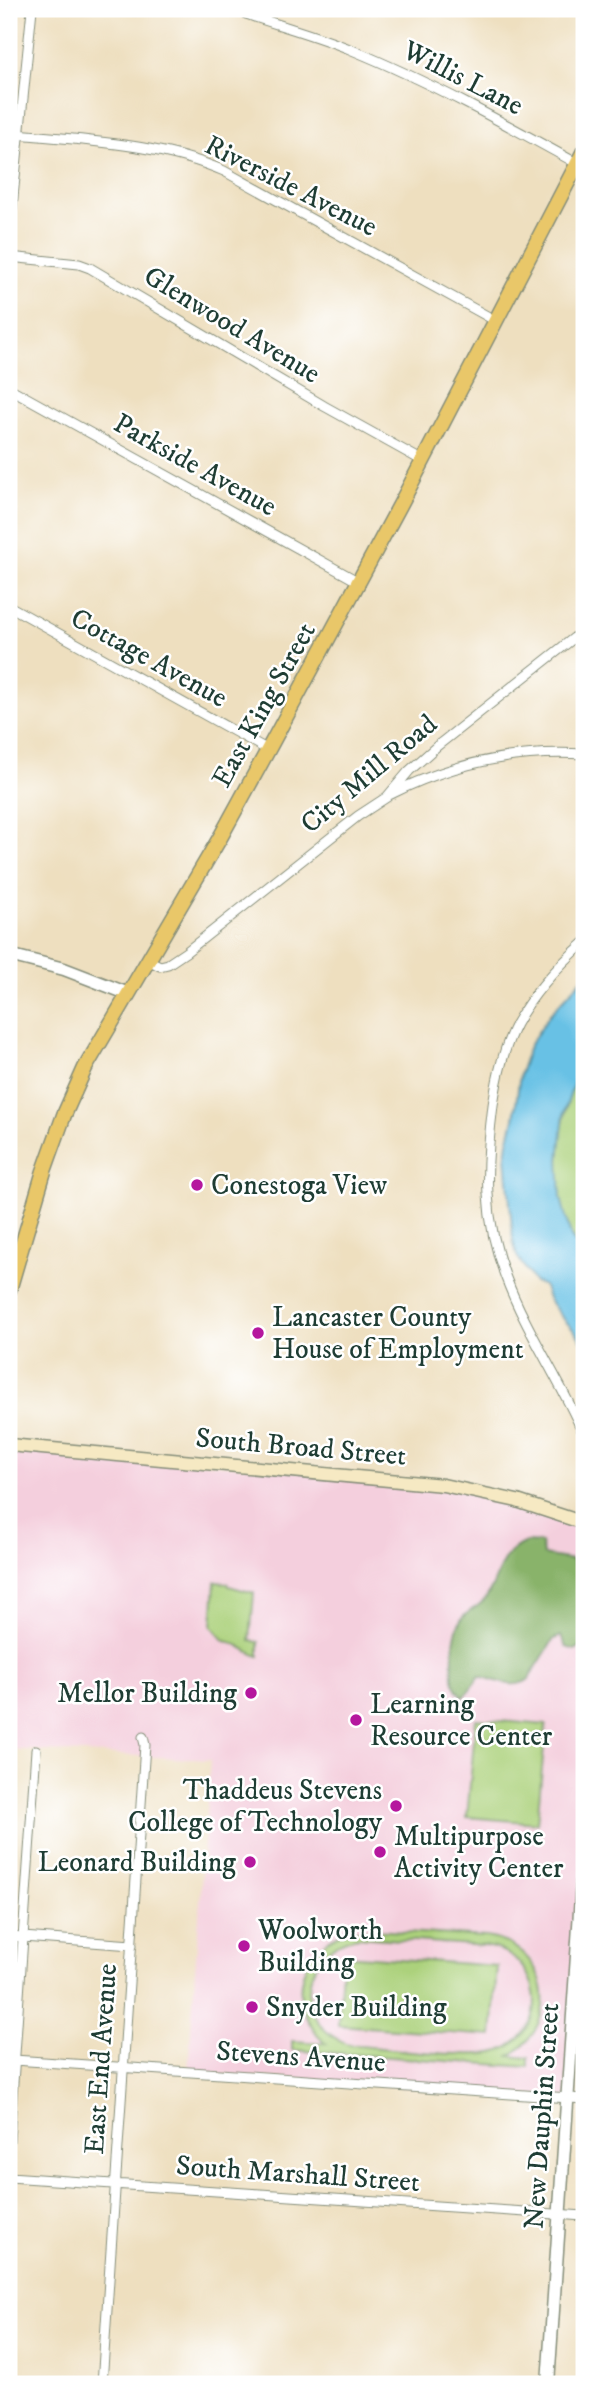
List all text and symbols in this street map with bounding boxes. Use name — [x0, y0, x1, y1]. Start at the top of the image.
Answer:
street label: Willis Lane — [396, 32, 529, 123]
street label: Riverside Avenue — [199, 128, 383, 244]
street label: Glenwood Avenue — [137, 259, 327, 391]
street label: Parkside Avenue — [107, 406, 283, 524]
street label: Cottage Avenue — [64, 601, 234, 715]
street label: East King Street — [204, 616, 324, 794]
street label: City Mill Road — [294, 707, 444, 841]
place label: Conestoga View — [211, 1168, 387, 1203]
marker: Conestoga View — [189, 1177, 205, 1193]
place label: Lancaster County House of Employment — [272, 1300, 524, 1367]
marker: Lancaster County House of Employment — [250, 1325, 266, 1341]
street label: South Broad Street — [194, 1420, 408, 1474]
place label: Mellor Building — [57, 1676, 237, 1711]
marker: Mellor Building — [243, 1685, 259, 1701]
place label: Learning Resource Center — [370, 1687, 553, 1754]
marker: Learning Resource Center — [348, 1712, 364, 1728]
place label: Thaddeus Stevens College of Technology — [128, 1773, 383, 1840]
marker: Thaddeus Stevens College of Technology — [388, 1798, 404, 1814]
place label: Multipurpose Activity Center — [394, 1819, 564, 1886]
marker: Multipurpose Activity Center — [372, 1844, 388, 1860]
place label: Leonard Building — [37, 1845, 236, 1880]
marker: Leonard Building — [242, 1854, 258, 1870]
place label: Woolworth Building — [257, 1913, 383, 1980]
marker: Woolworth Building — [236, 1938, 252, 1954]
street label: East End Avenue — [77, 1962, 125, 2156]
place label: Snyder Building — [266, 1990, 447, 2025]
marker: Snyder Building — [244, 1999, 260, 2015]
street label: New Dauphin Street — [517, 2002, 567, 2230]
street label: Stevens Avenue — [215, 2034, 387, 2080]
street label: South Marshall Street — [175, 2148, 421, 2200]

